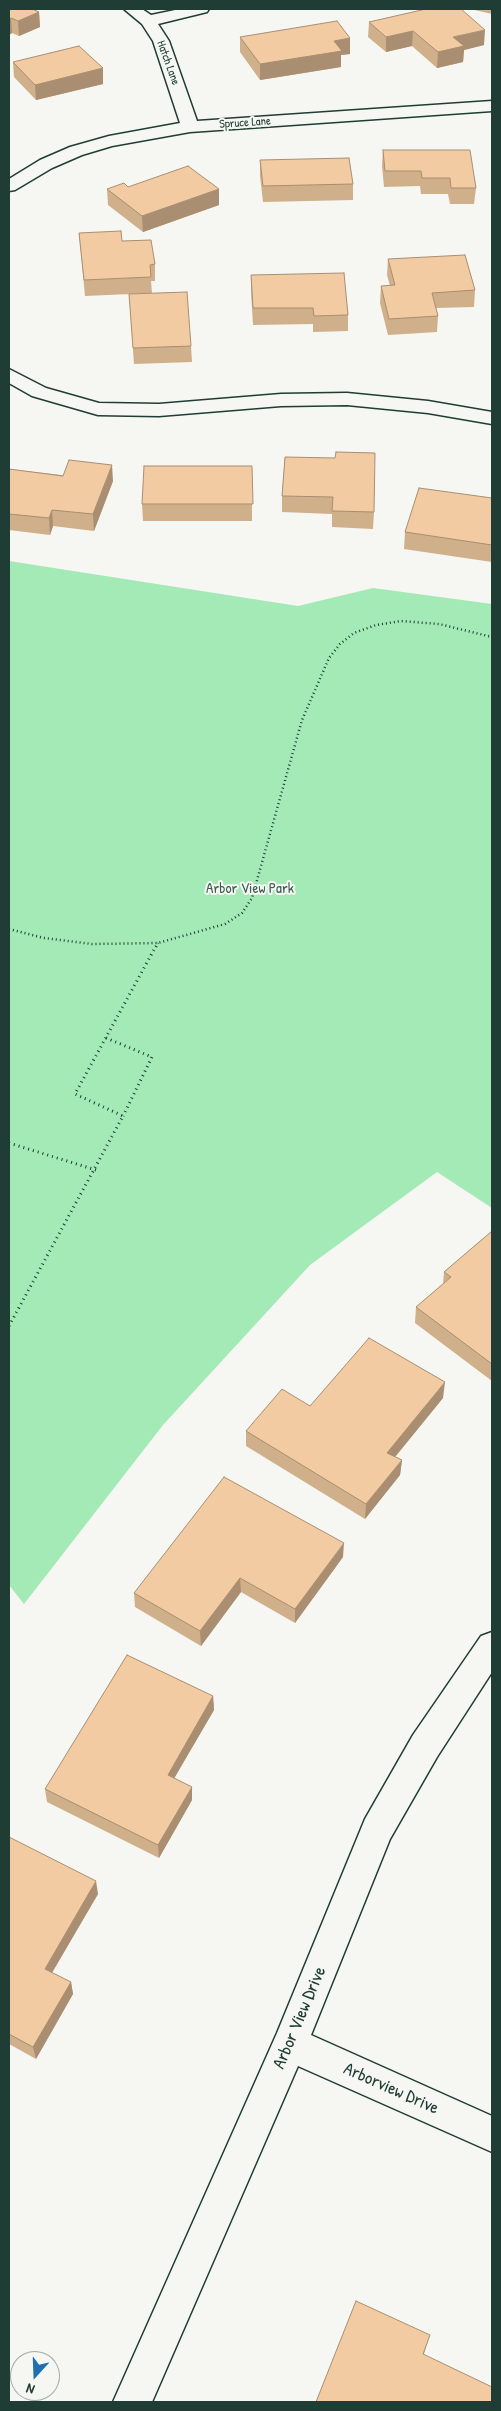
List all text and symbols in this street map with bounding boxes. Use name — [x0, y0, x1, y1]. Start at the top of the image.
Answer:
street label: Hatch Lane — [153, 39, 183, 87]
street label: Spruce Lane — [219, 114, 271, 132]
park label: Arbor View Park — [206, 880, 294, 898]
street label: Arbor View Drive — [269, 1964, 331, 2072]
street label: Arborview Drive — [340, 2058, 442, 2120]
north arrow — [10, 2351, 60, 2401]
text: N — [23, 2379, 37, 2400]

